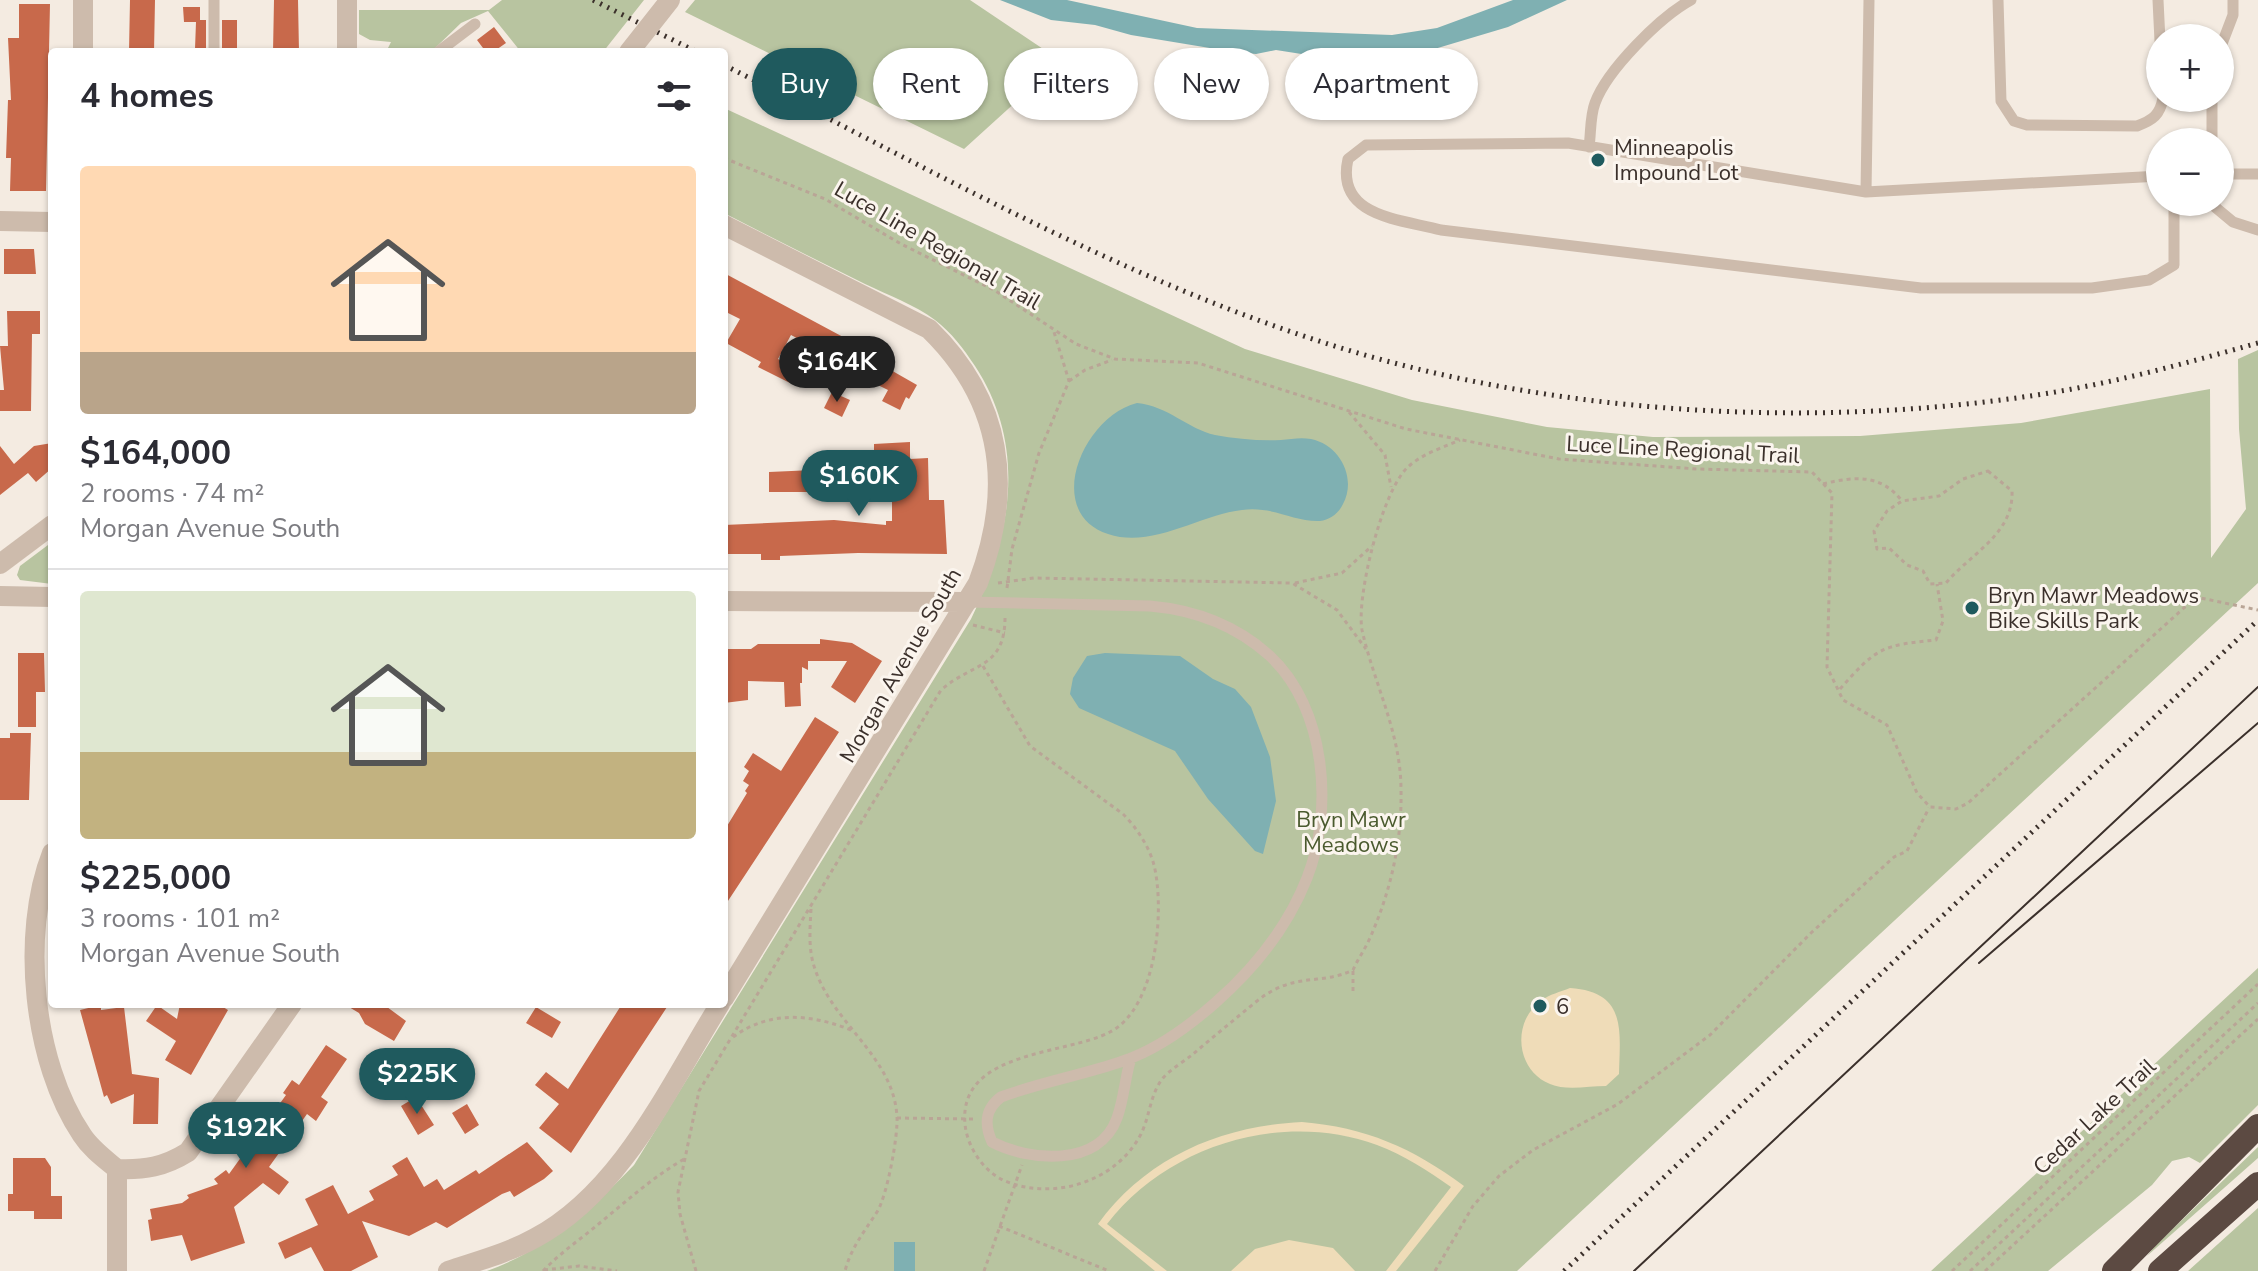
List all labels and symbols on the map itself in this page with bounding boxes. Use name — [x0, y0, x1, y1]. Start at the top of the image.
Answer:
place label: Minneapolis Impound Lot — [1614, 133, 1739, 188]
marker: Minneapolis Impound Lot — [1589, 151, 1607, 169]
street label: Luce Line Regional Trail — [829, 174, 1047, 318]
pin: $164K — [781, 336, 893, 404]
street label: Luce Line Regional Trail — [1566, 429, 1801, 471]
pin: $160K — [803, 450, 915, 518]
street label: Morgan Avenue South — [833, 563, 969, 768]
place label: Bryn Mawr Meadows Bike Skills Park — [1988, 581, 2199, 636]
marker: Bryn Mawr Meadows Bike Skills Park — [1963, 599, 1981, 617]
park label: Bryn Mawr Meadows — [1296, 805, 1406, 860]
place label: 6 — [1556, 992, 1569, 1022]
marker: 6 — [1531, 997, 1549, 1015]
pin: $225K — [361, 1048, 473, 1116]
street label: Cedar Lake Trail — [2027, 1052, 2163, 1182]
pin: $192K — [190, 1102, 302, 1170]

